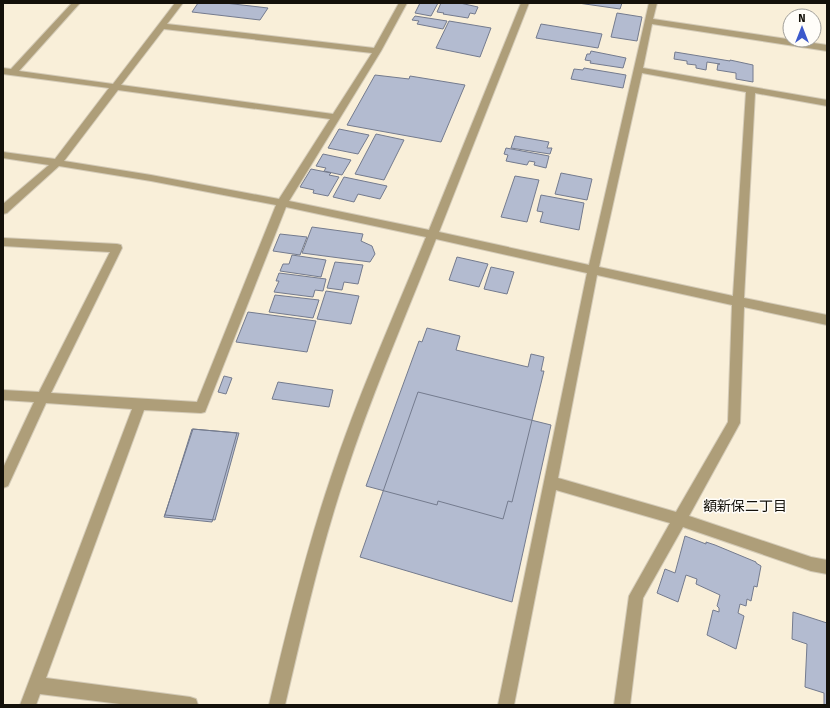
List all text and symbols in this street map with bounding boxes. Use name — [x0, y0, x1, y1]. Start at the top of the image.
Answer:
north arrow — [782, 8, 822, 48]
text: N — [798, 12, 806, 25]
district label: 額新保二丁目 — [703, 498, 787, 515]

